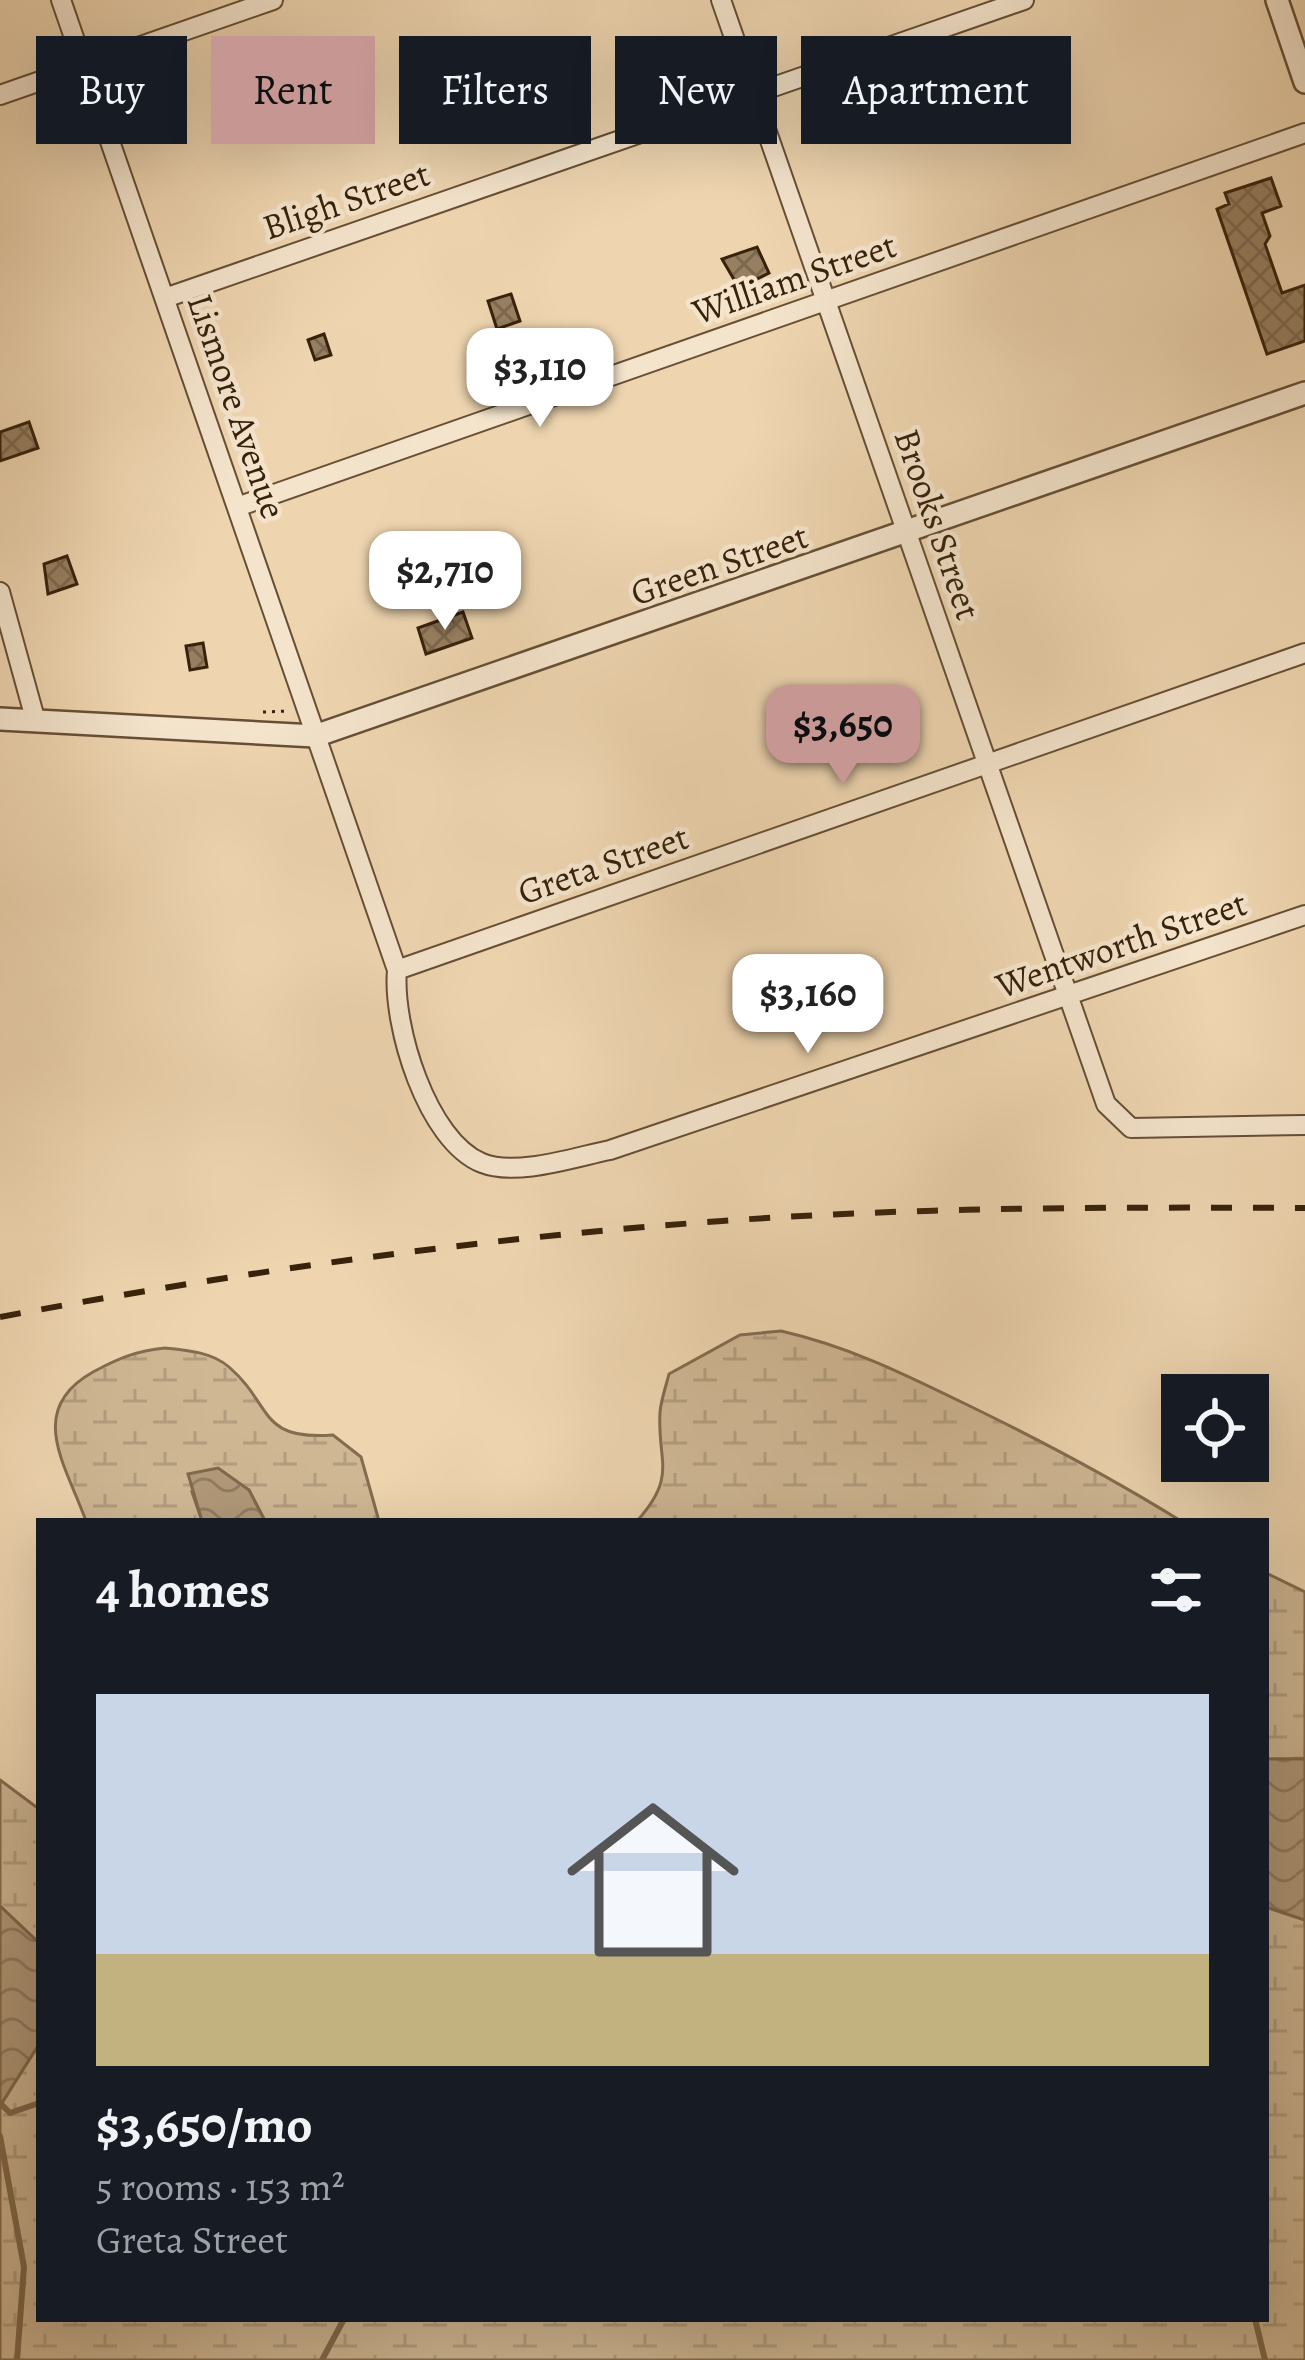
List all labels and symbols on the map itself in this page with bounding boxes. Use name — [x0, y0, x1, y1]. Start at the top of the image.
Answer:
street label: Bligh Street — [256, 149, 436, 251]
street label: William Street — [685, 220, 902, 336]
street label: Lismore Avenue — [176, 287, 298, 525]
pin: $3,110 — [442, 328, 638, 430]
street label: Brooks Street — [883, 422, 994, 626]
street label: Green Street — [624, 511, 814, 617]
pin: $2,710 — [347, 531, 543, 633]
pin: $3,650 — [745, 685, 941, 787]
street label: Greta Street — [511, 812, 695, 916]
street label: Wentworth Street — [988, 878, 1253, 1010]
pin: $3,160 — [710, 954, 906, 1056]

